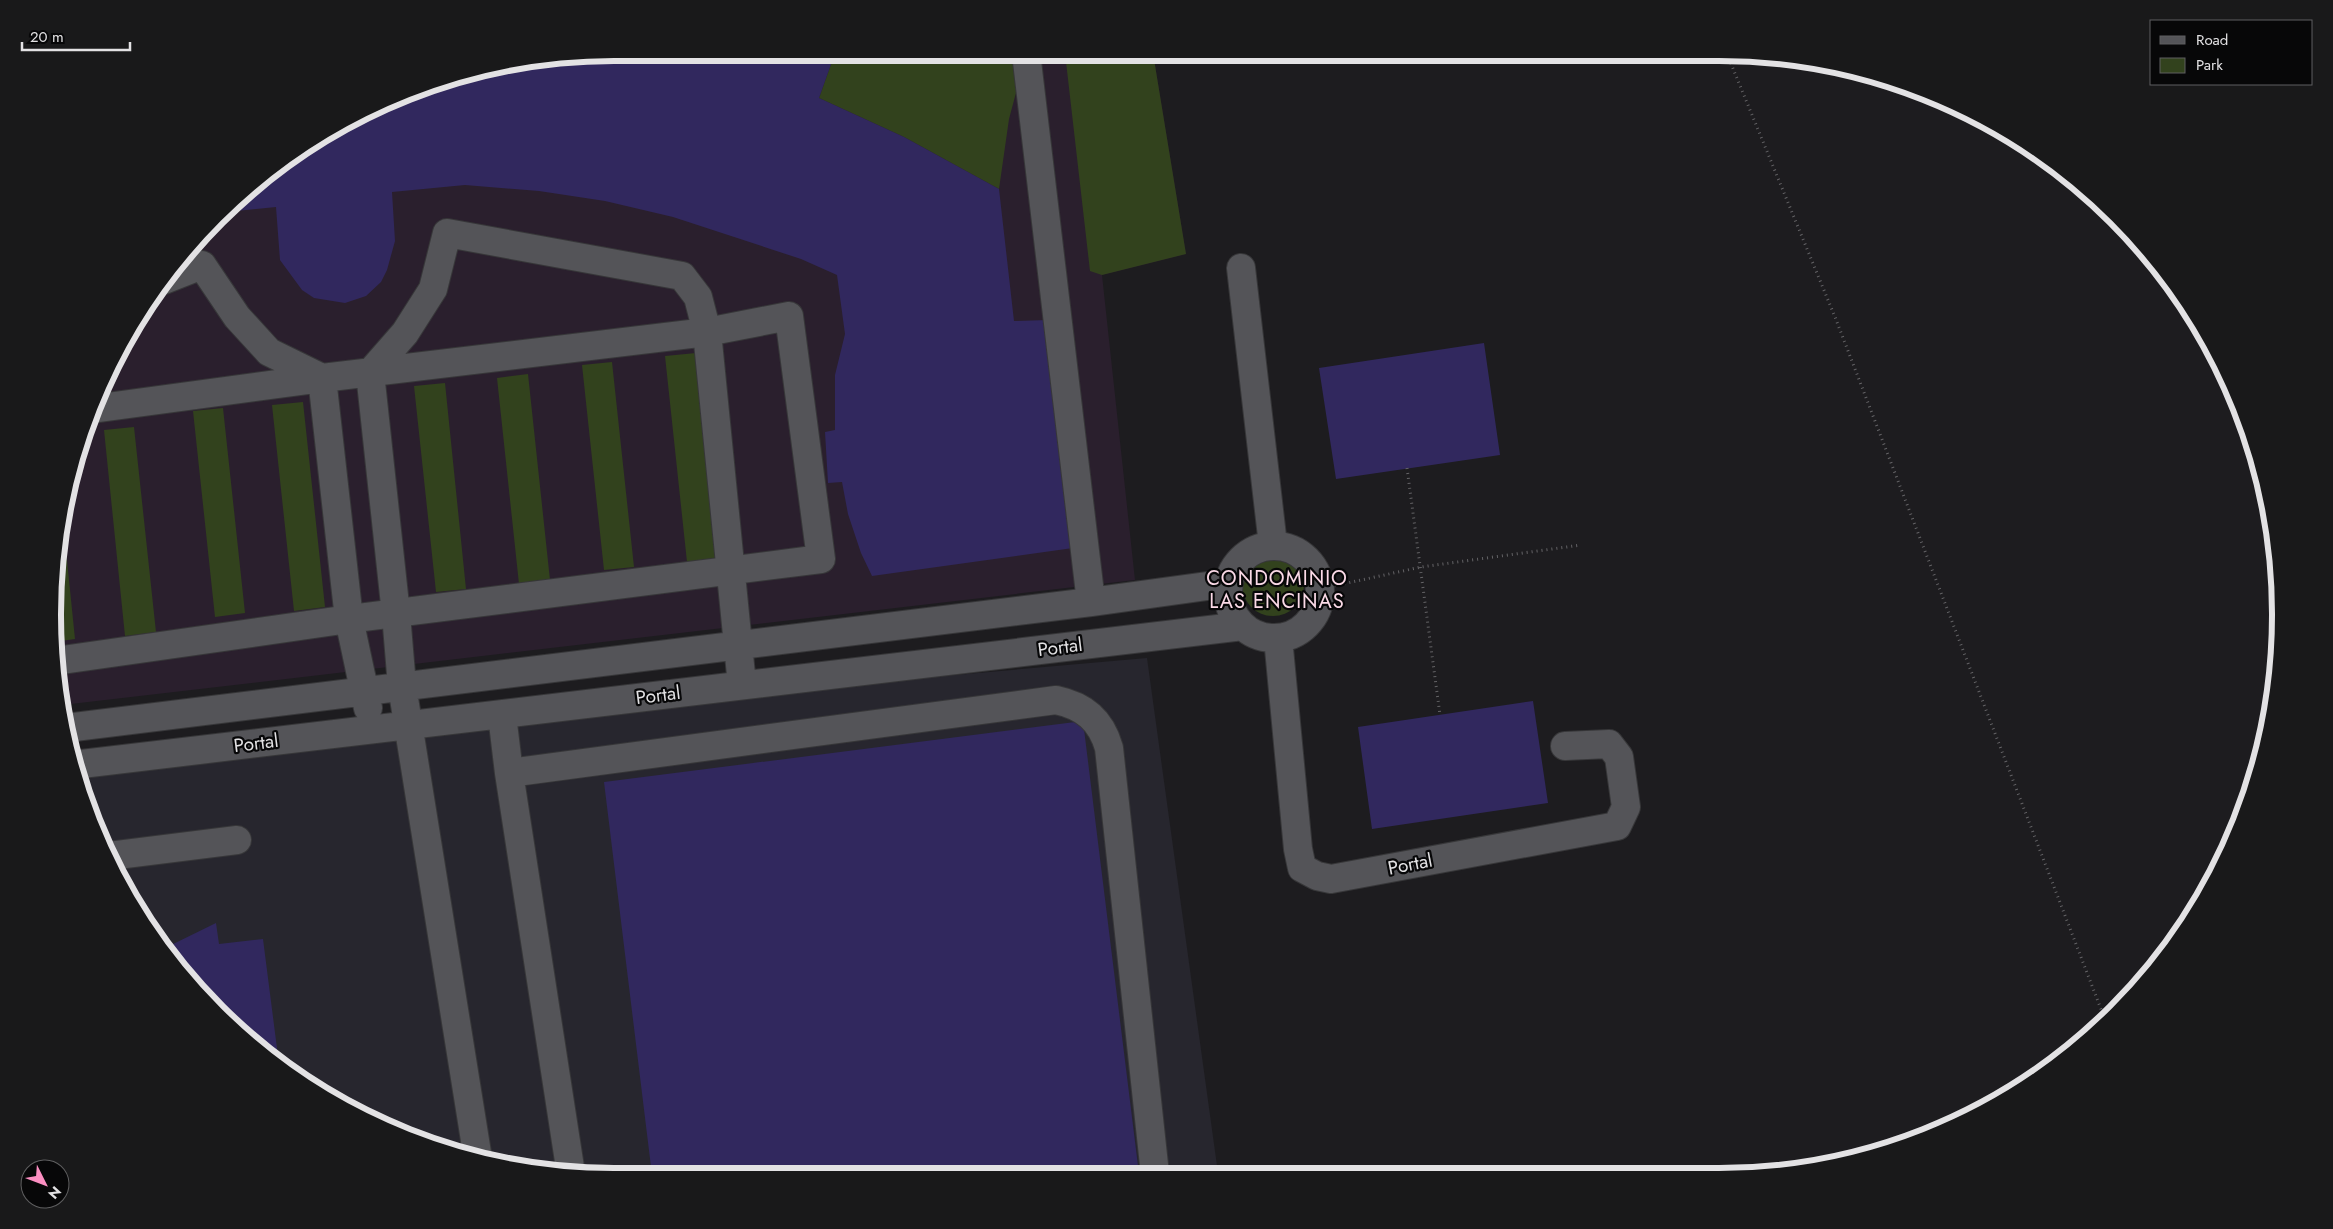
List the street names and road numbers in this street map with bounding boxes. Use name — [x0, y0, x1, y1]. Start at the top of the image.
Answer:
street label: Portal — [1036, 631, 1084, 663]
street label: Portal — [634, 679, 682, 711]
street label: Portal — [232, 727, 280, 759]
street label: Portal — [1385, 846, 1435, 882]

